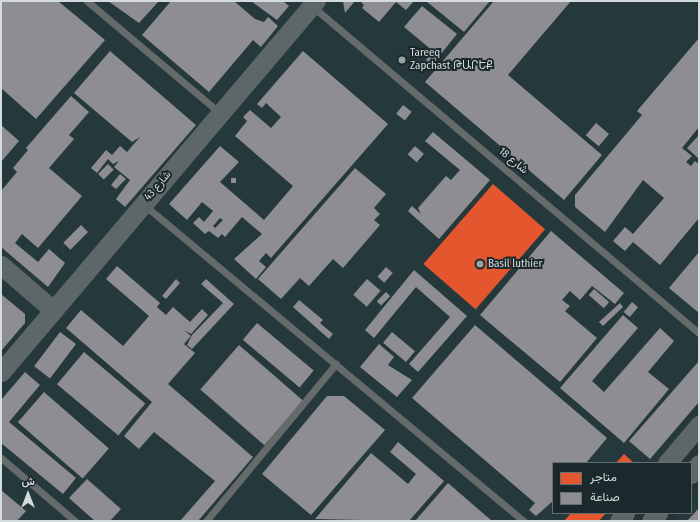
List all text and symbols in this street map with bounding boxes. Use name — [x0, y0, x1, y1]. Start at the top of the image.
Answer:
place label: Tareeq Zapchast ԹԱՐԵՔ — [410, 47, 493, 73]
marker: Tareeq Zapchast ԹԱՐԵՔ — [397, 55, 407, 65]
street label: شارع 18 — [496, 145, 530, 177]
street label: شارع 43 — [142, 168, 174, 204]
place label: Basil luthier — [488, 257, 542, 271]
marker: Basil luthier — [475, 259, 485, 269]
legend — [552, 462, 692, 514]
text: متاجر — [590, 470, 617, 484]
north arrow — [8, 474, 48, 514]
text: ش — [21, 475, 35, 488]
text: صناعة — [590, 490, 620, 504]

